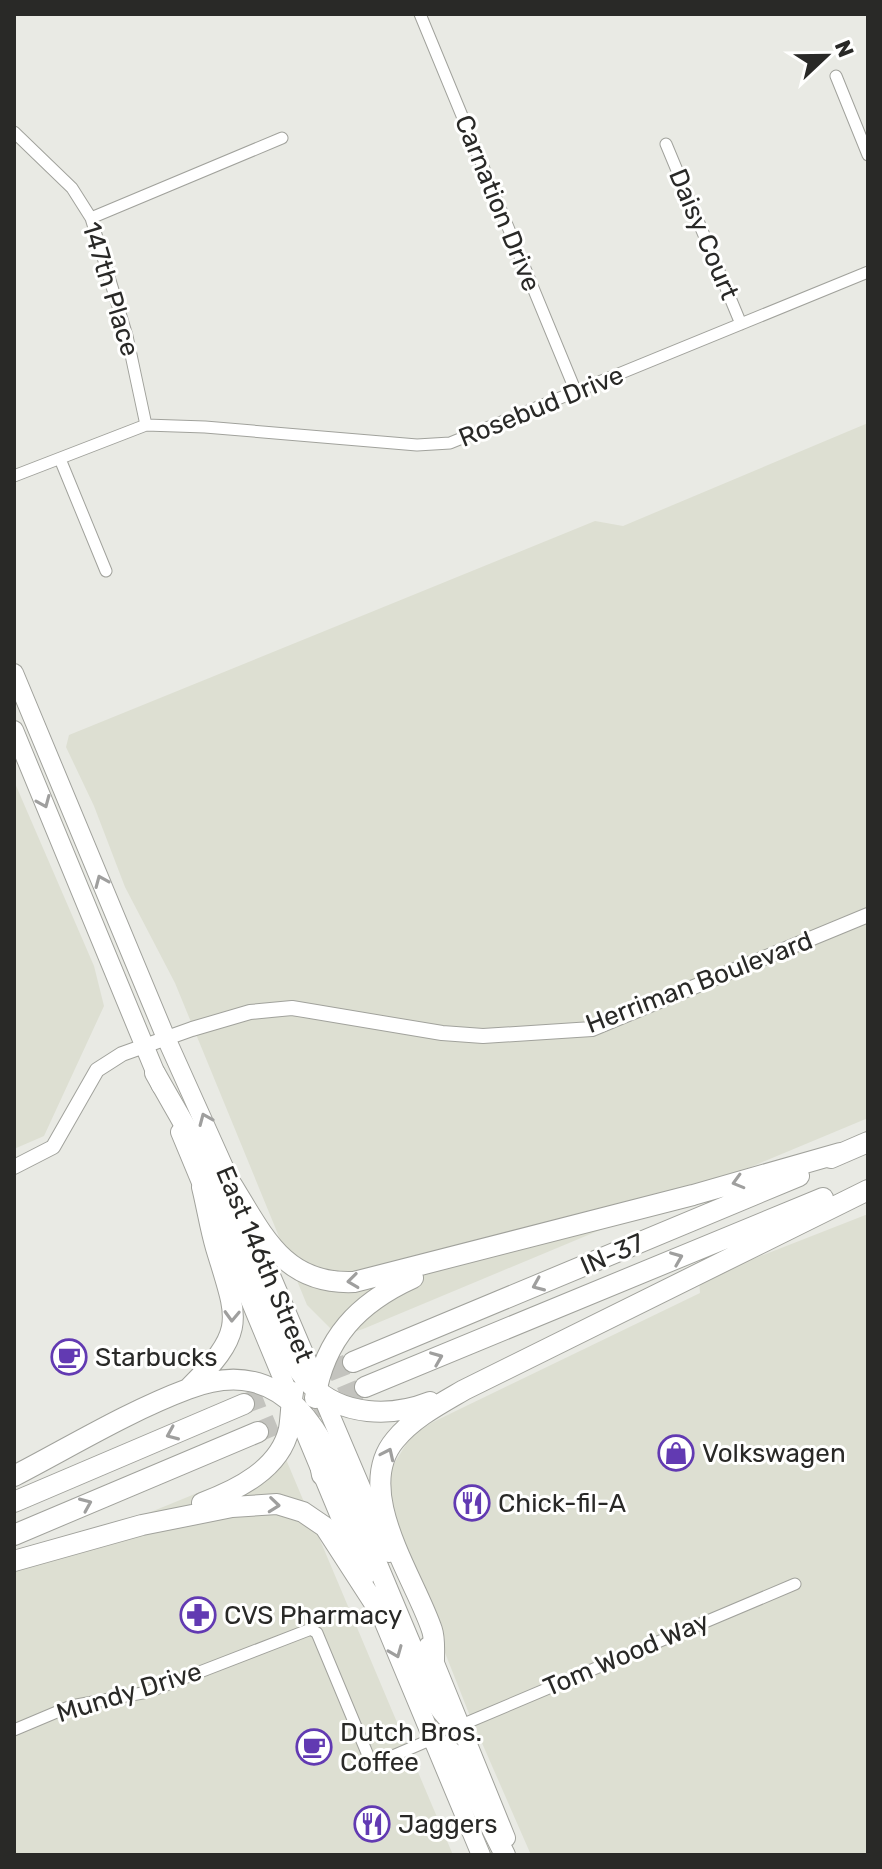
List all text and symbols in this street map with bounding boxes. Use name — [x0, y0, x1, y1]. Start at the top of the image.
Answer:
north arrow — [786, 16, 866, 96]
text: N — [829, 36, 860, 61]
street label: Carnation Drive — [448, 110, 547, 296]
street label: Daisy Court — [662, 164, 745, 304]
street label: 147th Place — [75, 218, 146, 360]
street label: Rosebud Drive — [454, 359, 628, 454]
one-way arrow — [34, 794, 51, 808]
one-way arrow — [94, 875, 110, 889]
street label: Herriman Boulevard — [581, 925, 817, 1040]
one-way arrow — [198, 1113, 214, 1128]
street label: East 146th Street — [209, 1161, 320, 1367]
one-way arrow — [732, 1173, 746, 1189]
street label: IN-37 — [576, 1227, 649, 1282]
one-way arrow — [669, 1252, 683, 1268]
one-way arrow — [346, 1272, 360, 1289]
one-way arrow — [532, 1275, 546, 1292]
one-way arrow — [223, 1310, 240, 1323]
cafe icon: Starbucks — [50, 1338, 88, 1376]
place label: Starbucks — [95, 1342, 217, 1373]
one-way arrow — [429, 1351, 443, 1367]
one-way arrow — [166, 1425, 181, 1441]
shop icon: Volkswagen — [657, 1434, 695, 1472]
place label: Volkswagen — [702, 1438, 846, 1469]
one-way arrow — [378, 1448, 394, 1463]
restaurant icon: Chick-fil-A — [453, 1484, 491, 1522]
place label: Chick-fil-A — [498, 1488, 626, 1519]
one-way arrow — [268, 1496, 281, 1513]
one-way arrow — [78, 1498, 92, 1514]
pharmacy icon: CVS Pharmacy — [179, 1596, 217, 1634]
place label: CVS Pharmacy — [224, 1600, 402, 1631]
street label: Tom Wood Way — [539, 1606, 714, 1703]
one-way arrow — [386, 1644, 402, 1658]
street label: Mundy Drive — [53, 1656, 205, 1729]
place label: Dutch Bros. Coffee — [340, 1717, 482, 1778]
cafe icon: Dutch Bros. Coffee — [295, 1728, 333, 1766]
restaurant icon: Jaggers — [353, 1805, 391, 1843]
place label: Jaggers — [398, 1809, 497, 1840]

